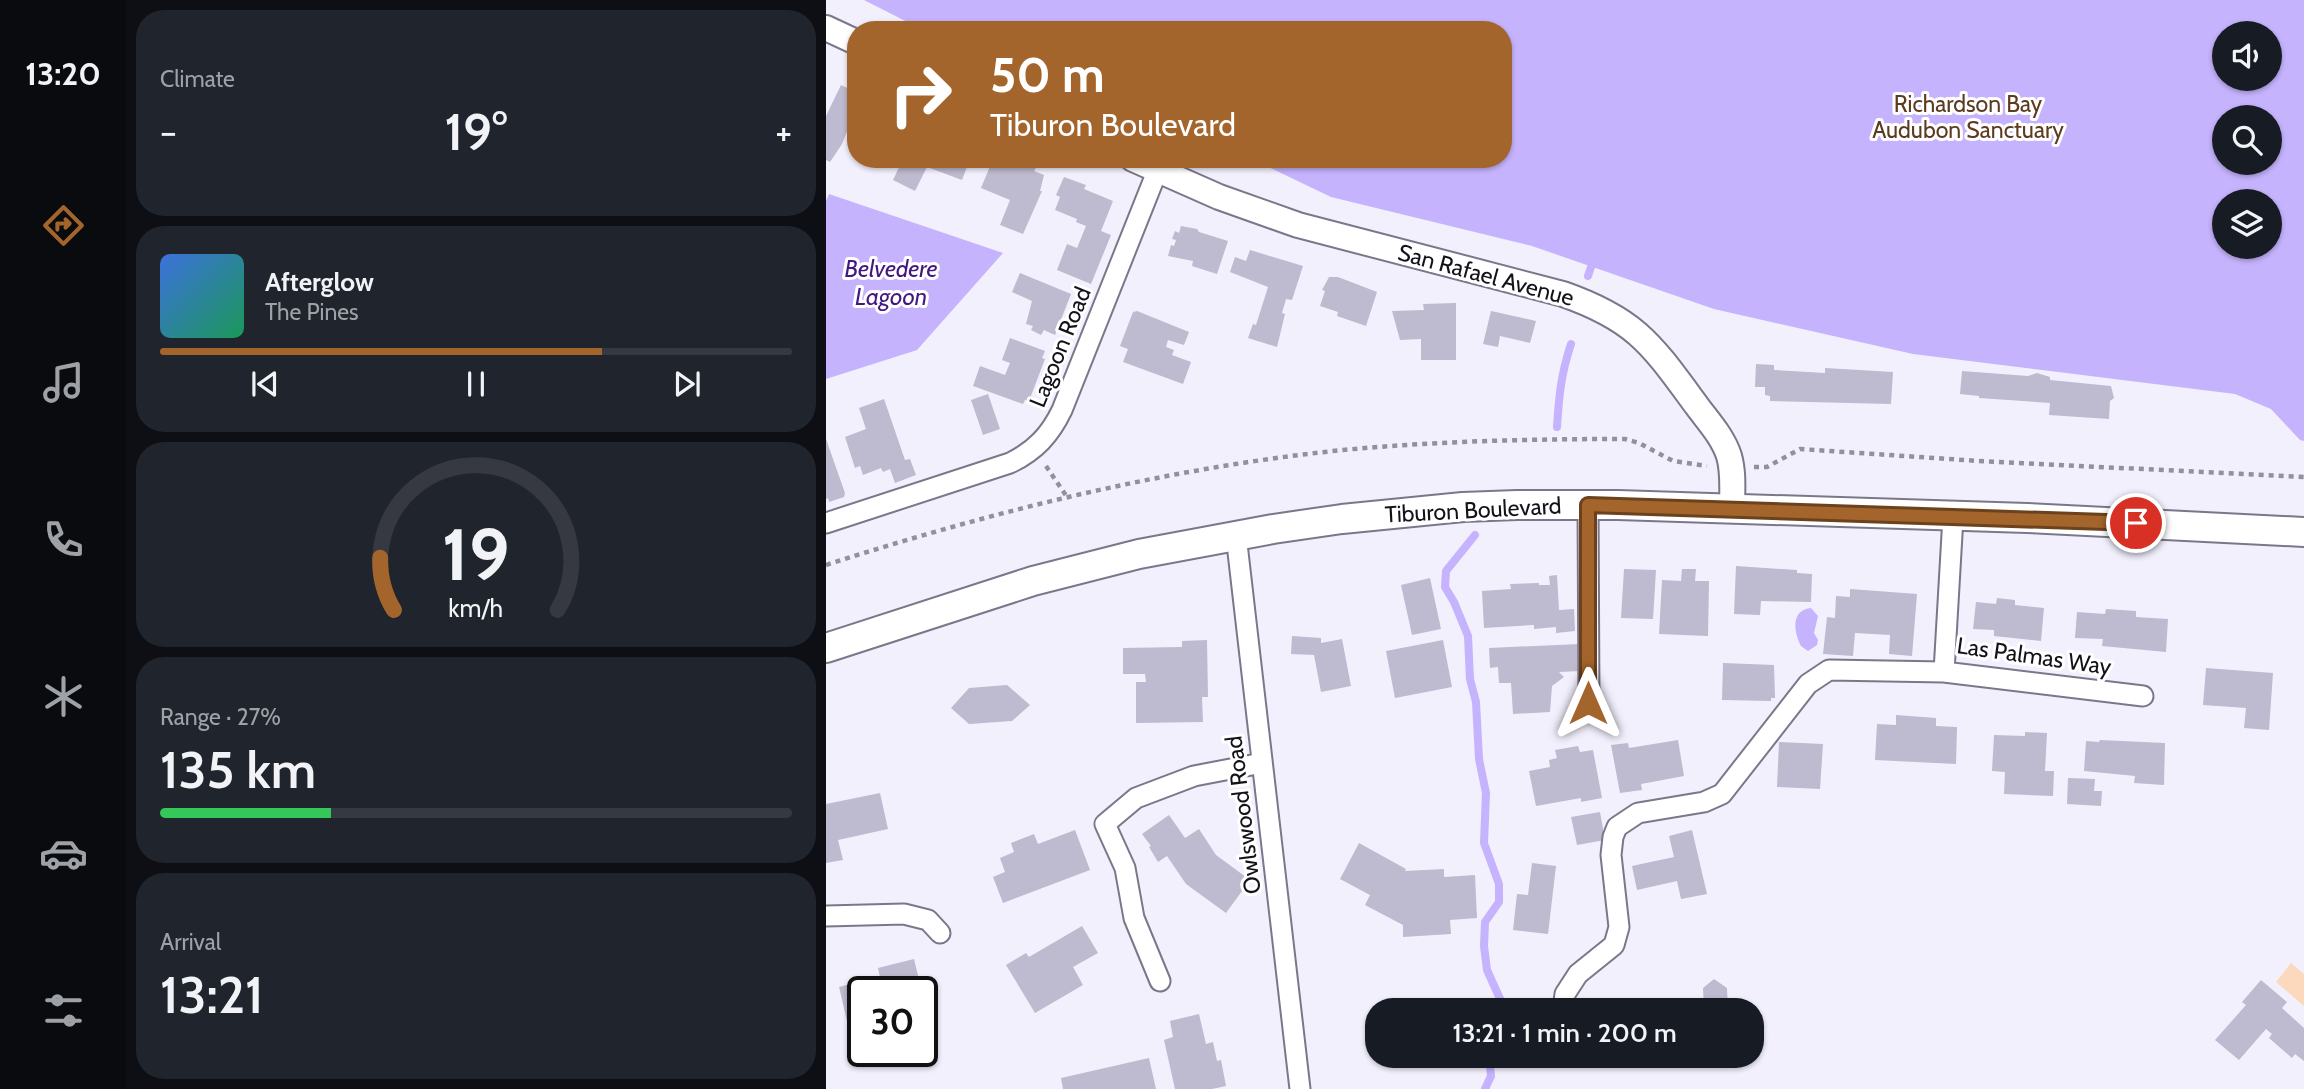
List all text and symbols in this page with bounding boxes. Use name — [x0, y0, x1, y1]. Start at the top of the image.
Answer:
map controls — [2212, 21, 2282, 259]
button: sound — [2212, 21, 2282, 91]
text: 50 m — [990, 45, 1105, 104]
icon: right — [875, 49, 966, 140]
text: 13:20 — [25, 54, 101, 93]
text: Climate — [160, 65, 235, 93]
park label: Richardson Bay Audubon Sanctuary — [1872, 90, 2064, 144]
text: 19° — [445, 100, 507, 163]
text: Tiburon Boulevard — [990, 105, 1236, 144]
button: search — [2212, 105, 2282, 175]
text: − — [160, 108, 177, 155]
text: + — [775, 108, 792, 155]
button: layers — [2212, 189, 2282, 259]
icon: directions — [39, 201, 88, 250]
street label: San Rafael Avenue — [1395, 238, 1577, 312]
water label: Belvedere Lagoon — [844, 254, 938, 311]
text: Afterglow — [265, 266, 374, 298]
street label: Lagoon Road — [1023, 283, 1097, 411]
text: The Pines — [265, 298, 359, 326]
icon: music — [39, 358, 88, 407]
icon: previous — [246, 365, 284, 403]
icon: pause — [457, 365, 495, 403]
icon: next — [668, 365, 706, 403]
street label: Tiburon Boulevard — [1384, 491, 1562, 529]
pin — [2106, 493, 2166, 553]
icon: arrive — [2117, 504, 2155, 542]
text: 19 — [442, 511, 510, 599]
icon: phone — [39, 515, 88, 564]
text: km/h — [449, 593, 503, 623]
street label: Las Palmas Way — [1955, 631, 2113, 681]
position arrow — [1551, 666, 1625, 740]
icon: climate — [39, 672, 88, 721]
text: Range · 27% — [160, 703, 281, 731]
street label: Owlswood Road — [1219, 734, 1267, 896]
text: 135 km — [160, 738, 316, 801]
icon: car — [39, 829, 88, 878]
text: Arrival — [160, 928, 221, 956]
text: 13:21 — [160, 963, 264, 1026]
speed limit sign: 30 — [847, 976, 938, 1067]
icon: filters — [39, 986, 88, 1035]
text: 13:21 · 1 min · 200 m — [1452, 1017, 1677, 1049]

